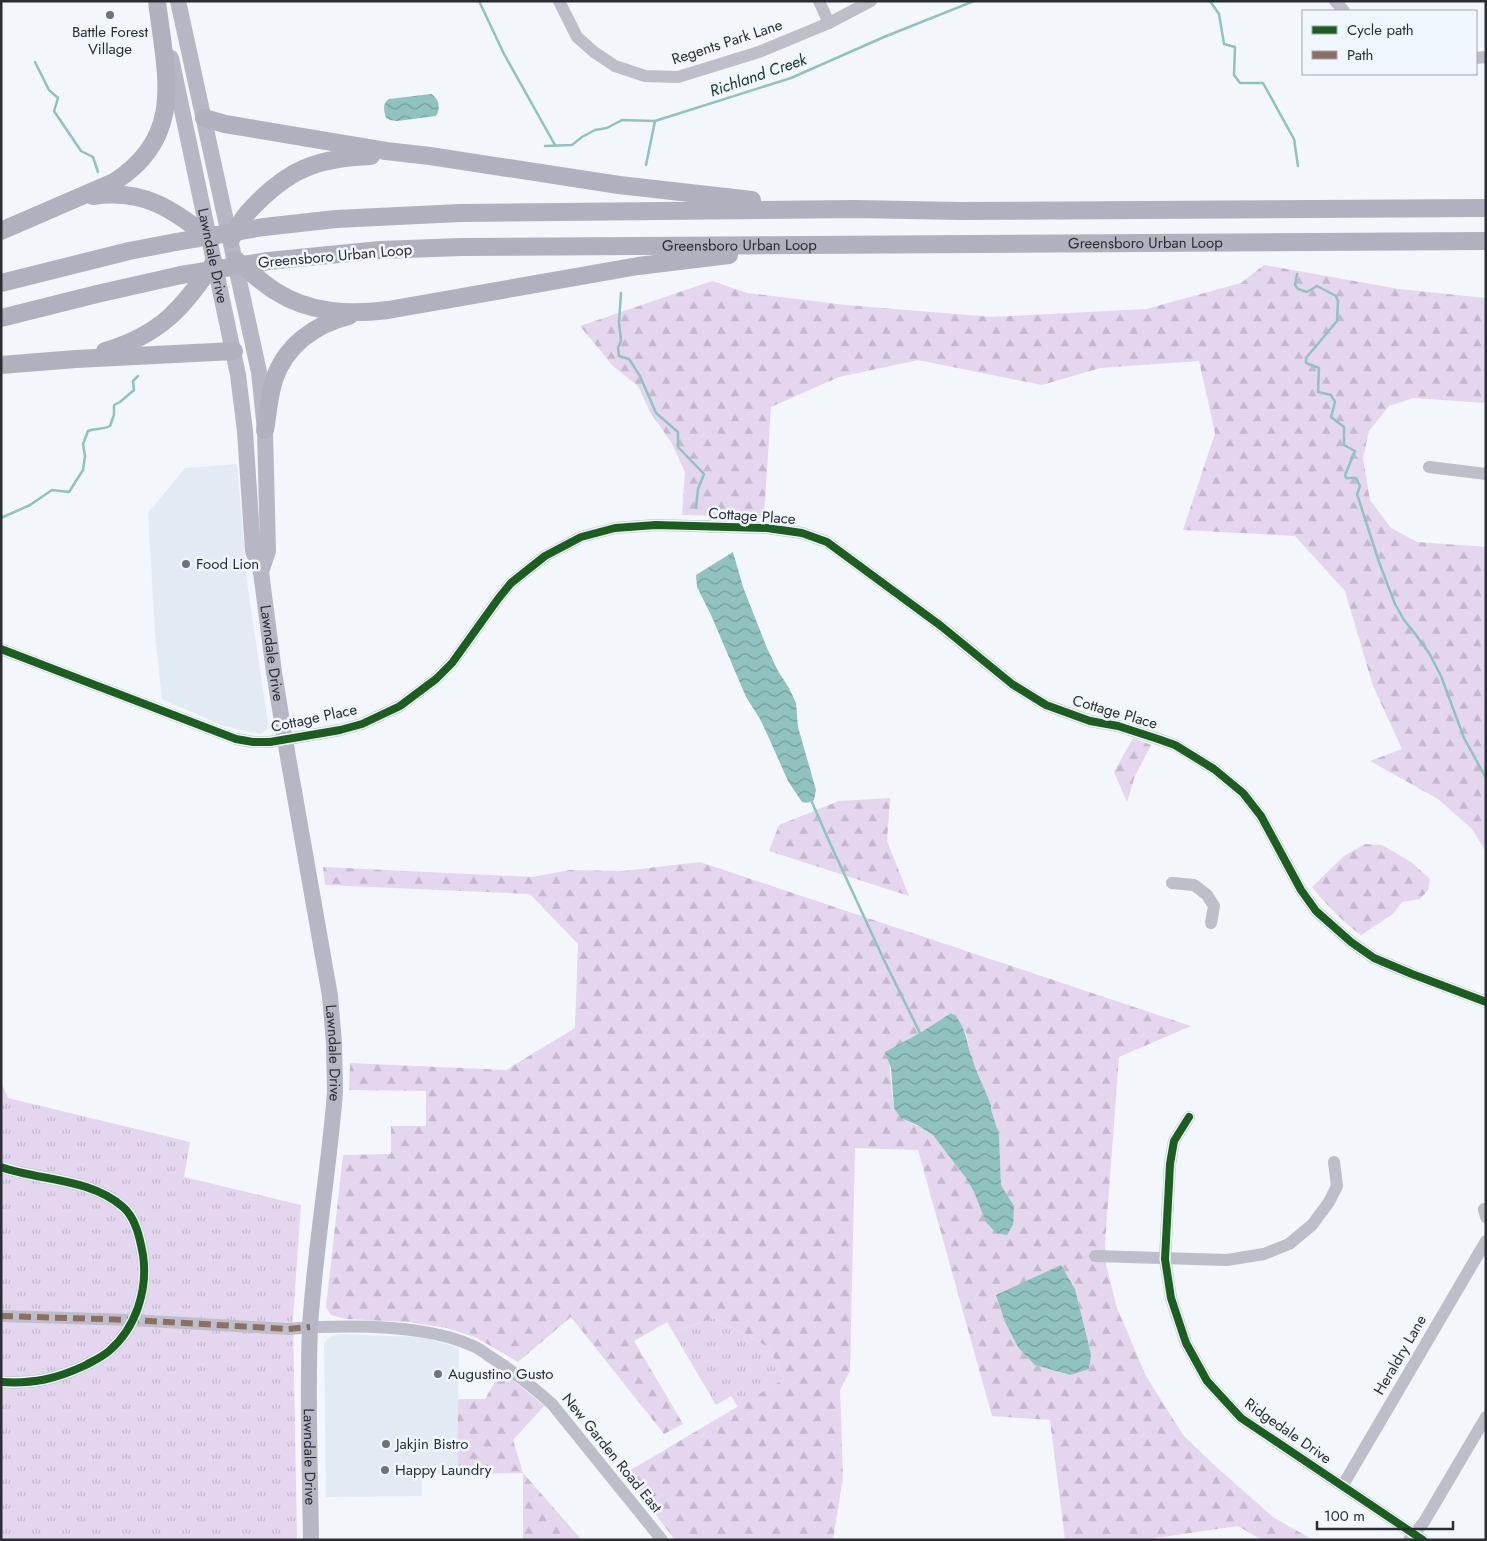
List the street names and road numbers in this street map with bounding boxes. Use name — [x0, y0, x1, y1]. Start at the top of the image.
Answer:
street label: Regents Park Lane — [669, 14, 785, 70]
street label: Lawndale Drive — [192, 206, 234, 306]
street label: Greensboro Urban Loop — [1068, 232, 1223, 254]
street label: Greensboro Urban Loop — [662, 234, 817, 257]
street label: Greensboro Urban Loop — [257, 238, 413, 274]
street label: Cottage Place — [708, 502, 797, 530]
street label: Lawndale Drive — [254, 604, 290, 703]
street label: Cottage Place — [1070, 689, 1160, 735]
street label: Cottage Place — [269, 698, 359, 738]
street label: Lawndale Drive — [320, 1004, 346, 1103]
street label: Heraldry Lane — [1368, 1311, 1432, 1399]
street label: New Garden Road East — [557, 1388, 668, 1518]
street label: Ridgedale Drive — [1240, 1393, 1336, 1469]
street label: Lawndale Drive — [298, 1408, 321, 1506]

